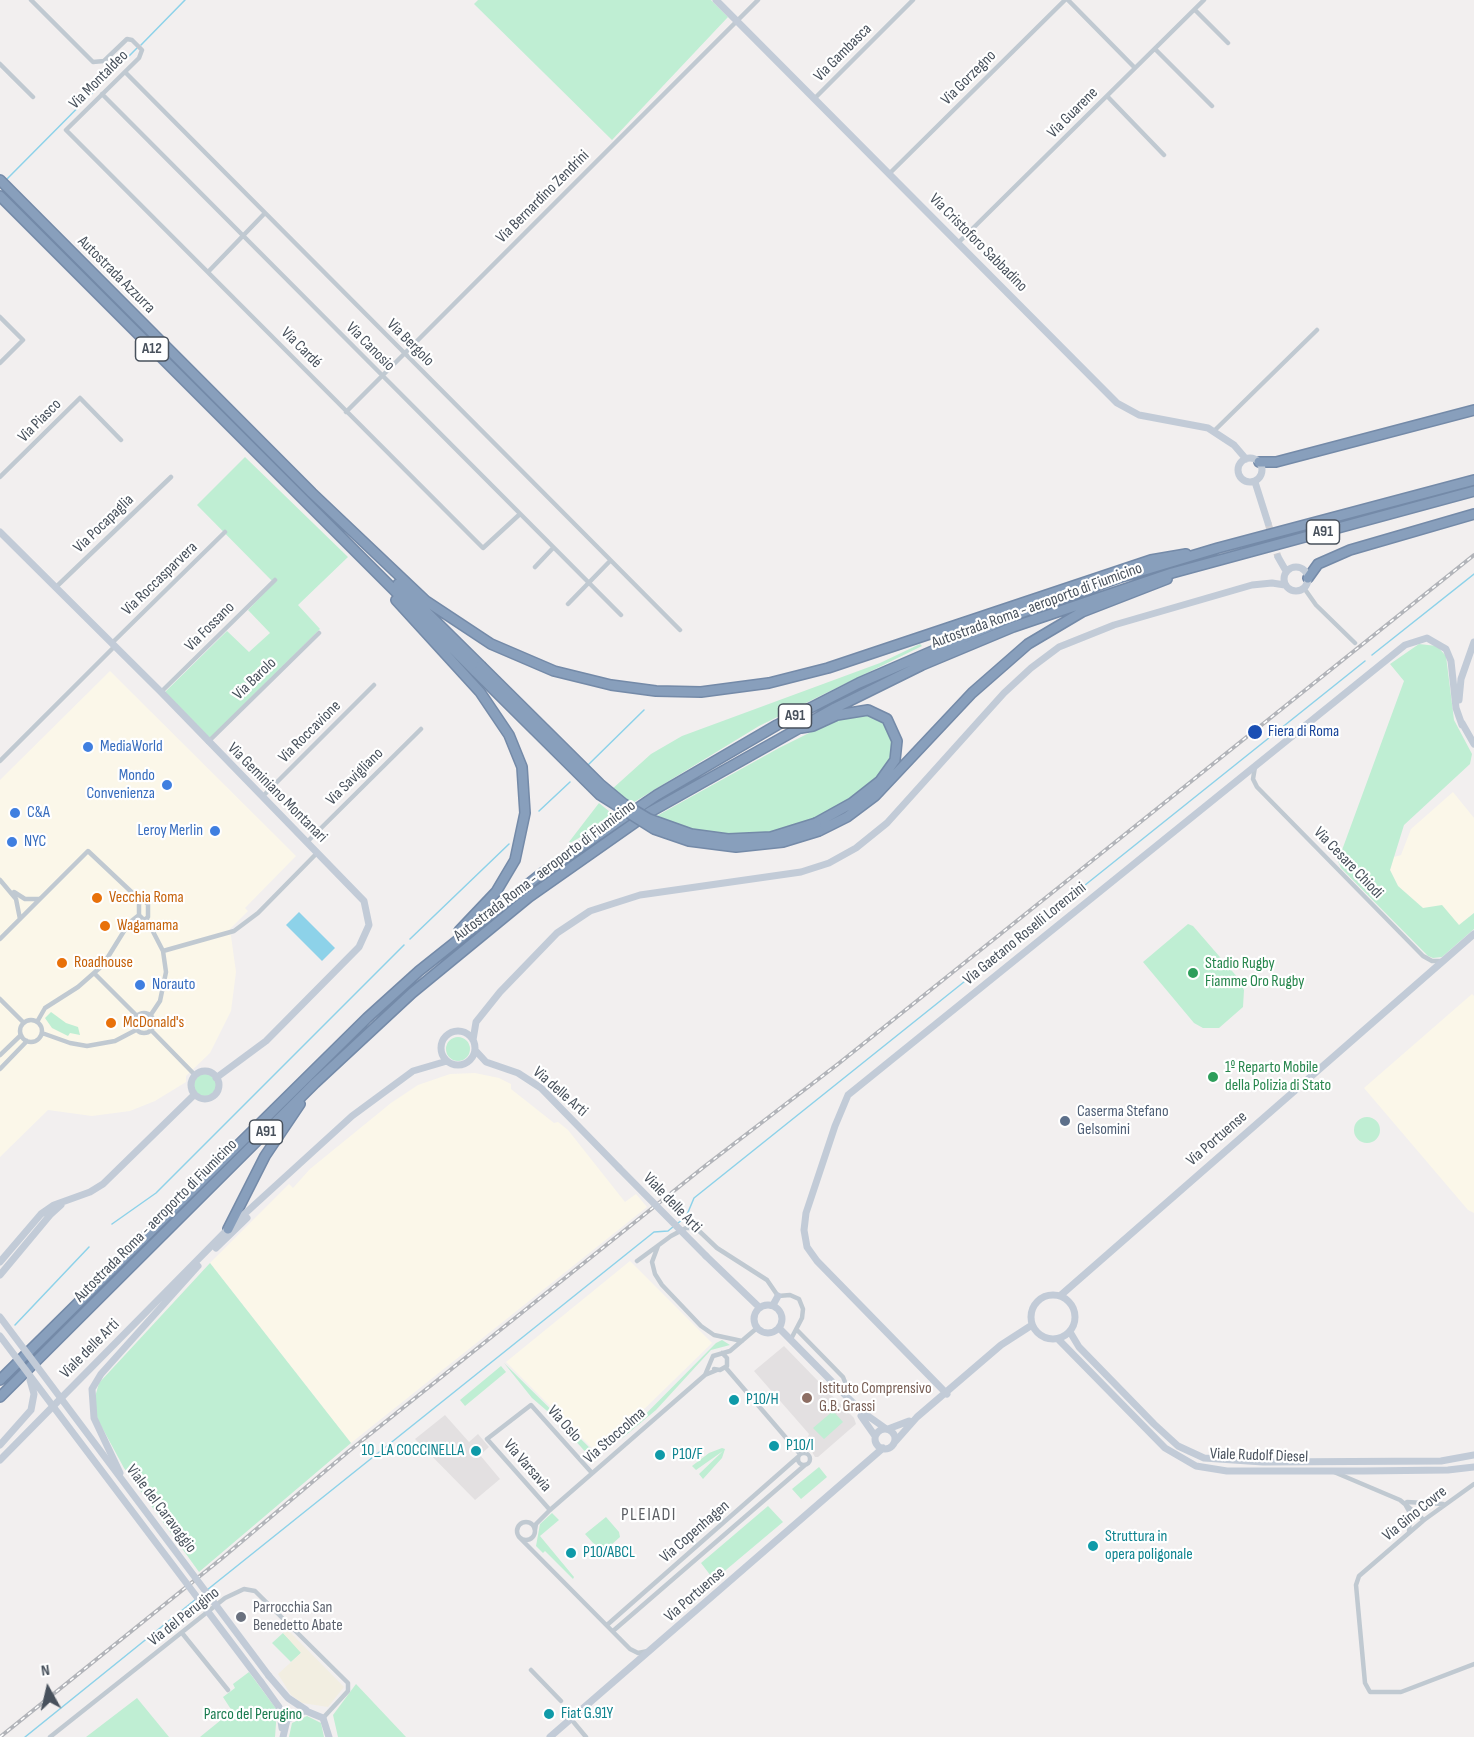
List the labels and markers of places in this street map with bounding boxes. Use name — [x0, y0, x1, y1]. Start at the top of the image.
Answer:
place label: Fiera di Roma — [1268, 722, 1339, 742]
marker: Fiera di Roma — [1246, 723, 1264, 741]
place label: MediaWorld — [100, 737, 163, 757]
marker: MediaWorld — [81, 740, 95, 754]
place label: Mondo Convenienza — [86, 766, 155, 804]
marker: Mondo Convenienza — [160, 778, 174, 792]
place label: C&A — [27, 803, 50, 823]
marker: C&A — [8, 806, 22, 820]
place label: Leroy Merlin — [138, 821, 203, 841]
marker: Leroy Merlin — [208, 824, 222, 838]
place label: NYC — [24, 832, 46, 852]
marker: NYC — [5, 835, 19, 849]
place label: Vecchia Roma — [109, 888, 184, 908]
marker: Vecchia Roma — [90, 891, 104, 905]
place label: Wagamama — [117, 916, 178, 936]
marker: Wagamama — [98, 919, 112, 933]
place label: Roadhouse — [74, 953, 133, 973]
place label: Stadio Rugby Fiamme Oro Rugby — [1205, 954, 1305, 992]
marker: Roadhouse — [55, 956, 69, 970]
marker: Stadio Rugby Fiamme Oro Rugby — [1186, 966, 1200, 980]
place label: Norauto — [152, 975, 195, 995]
marker: Norauto — [133, 978, 147, 992]
place label: McDonald's — [123, 1013, 184, 1033]
marker: McDonald's — [104, 1016, 118, 1030]
place label: 1º Reparto Mobile della Polizia di Stato — [1225, 1058, 1331, 1096]
marker: 1º Reparto Mobile della Polizia di Stato — [1206, 1070, 1220, 1084]
place label: Caserma Stefano Gelsomini — [1077, 1102, 1169, 1140]
marker: Caserma Stefano Gelsomini — [1058, 1114, 1072, 1128]
place label: Istituto Comprensivo G.B. Grassi — [819, 1379, 932, 1417]
place label: P10/H — [746, 1390, 779, 1410]
marker: Istituto Comprensivo G.B. Grassi — [800, 1391, 814, 1405]
marker: P10/H — [727, 1393, 741, 1407]
place label: P10/I — [786, 1436, 814, 1456]
marker: P10/I — [767, 1439, 781, 1453]
place label: 10_LA COCCINELLA — [362, 1441, 464, 1461]
marker: 10_LA COCCINELLA — [469, 1444, 483, 1458]
place label: P10/F — [672, 1445, 703, 1465]
marker: P10/F — [653, 1448, 667, 1462]
place label: Struttura in opera poligonale — [1105, 1527, 1193, 1565]
marker: Struttura in opera poligonale — [1086, 1539, 1100, 1553]
place label: P10/ABCL — [583, 1543, 635, 1563]
marker: P10/ABCL — [564, 1546, 578, 1560]
place label: Parrocchia San Benedetto Abate — [253, 1598, 343, 1636]
marker: Parrocchia San Benedetto Abate — [234, 1610, 248, 1624]
place label: Fiat G.91Y — [561, 1704, 613, 1724]
marker: Fiat G.91Y — [542, 1707, 556, 1721]

